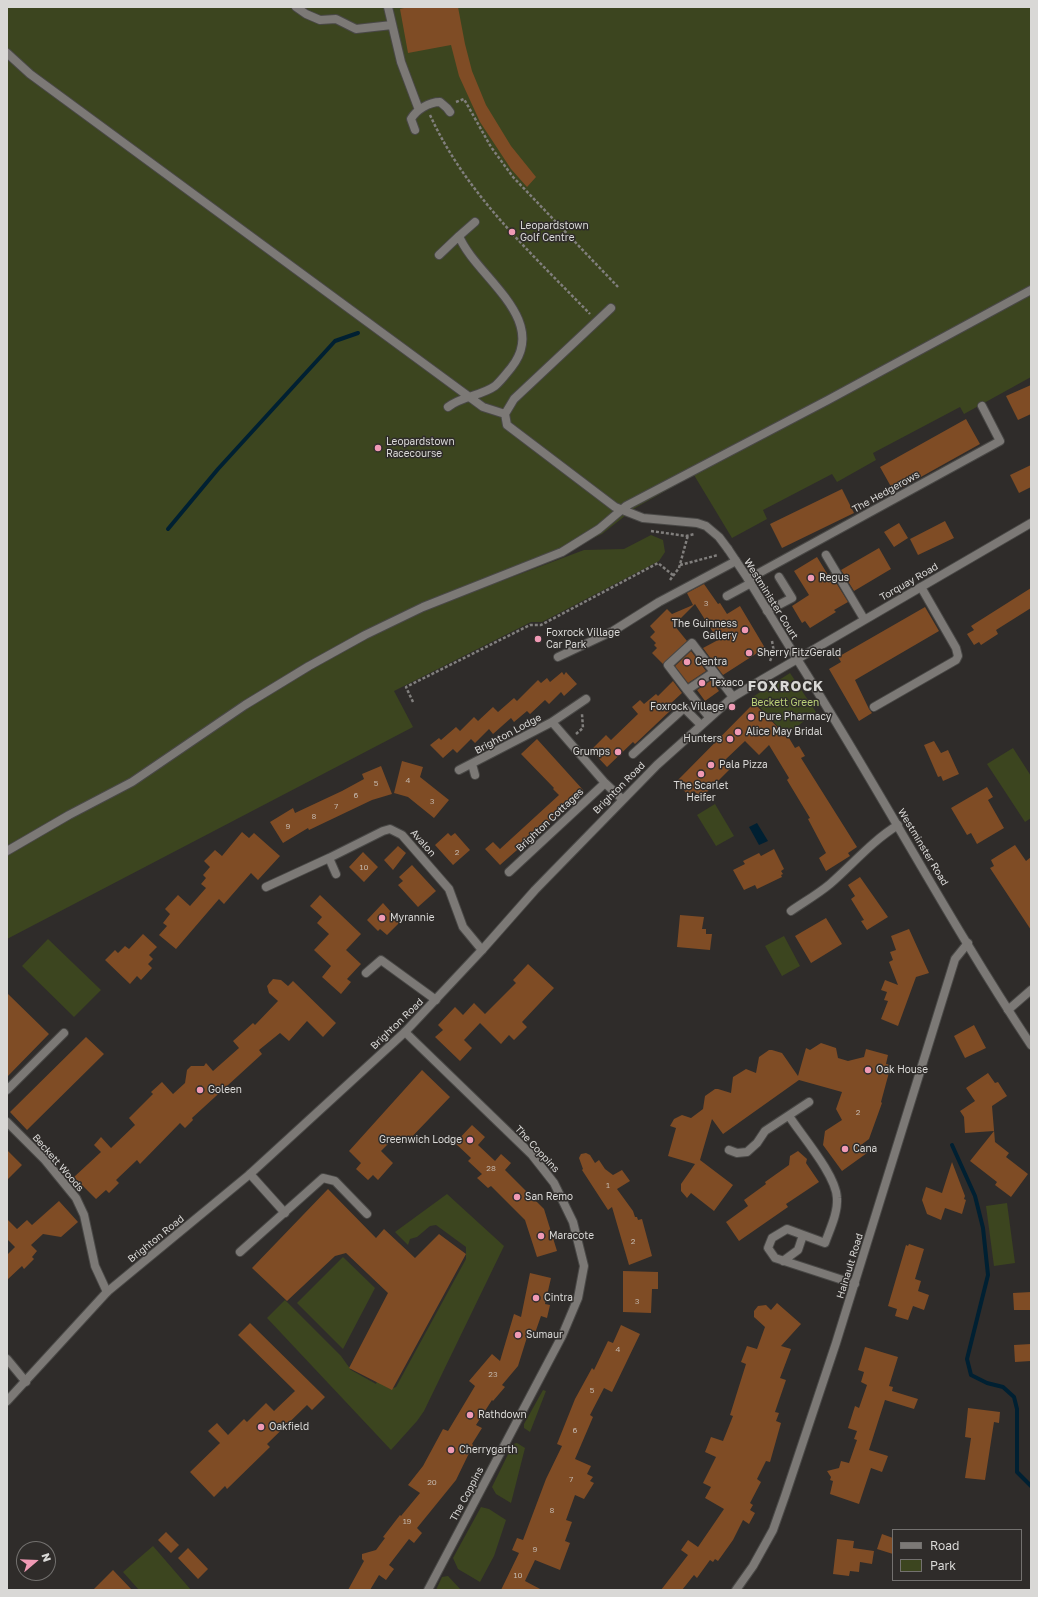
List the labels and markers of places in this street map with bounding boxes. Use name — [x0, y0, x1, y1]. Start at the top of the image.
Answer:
place label: Leopardstown Golf Centre — [520, 220, 589, 244]
marker: Leopardstown Golf Centre — [507, 227, 517, 237]
place label: Leopardstown Racecourse — [386, 436, 455, 460]
marker: Leopardstown Racecourse — [373, 443, 383, 453]
place label: Regus — [819, 572, 849, 584]
marker: Regus — [806, 573, 816, 583]
place label: The Guinness Gallery — [672, 618, 737, 642]
marker: The Guinness Gallery — [740, 625, 750, 635]
place label: Foxrock Village Car Park — [546, 627, 620, 650]
marker: Foxrock Village Car Park — [533, 634, 543, 644]
place label: Sherry FitzGerald — [757, 647, 841, 659]
marker: Sherry FitzGerald — [744, 648, 754, 658]
place label: Centra — [695, 656, 727, 668]
marker: Centra — [682, 657, 692, 667]
place label: Texaco — [710, 677, 743, 689]
marker: Texaco — [697, 678, 707, 688]
place label: Foxrock Village — [650, 701, 724, 713]
marker: Foxrock Village — [727, 702, 737, 712]
place label: Pure Pharmacy — [759, 711, 831, 723]
marker: Pure Pharmacy — [746, 712, 756, 722]
place label: Alice May Bridal — [746, 726, 823, 738]
marker: Alice May Bridal — [733, 727, 743, 737]
place label: Hunters — [683, 733, 722, 745]
marker: Hunters — [725, 734, 735, 744]
place label: Grumps — [573, 746, 610, 758]
marker: Grumps — [613, 747, 623, 757]
place label: Pala Pizza — [719, 759, 768, 771]
marker: Pala Pizza — [706, 760, 716, 770]
marker: The Scarlet Heifer — [696, 769, 706, 779]
place label: The Scarlet Heifer — [674, 780, 728, 804]
place label: Myrannie — [390, 912, 434, 924]
marker: Myrannie — [377, 913, 387, 923]
place label: Oak House — [876, 1064, 928, 1076]
marker: Oak House — [863, 1065, 873, 1075]
place label: Goleen — [208, 1084, 242, 1096]
marker: Goleen — [195, 1085, 205, 1095]
place label: Greenwich Lodge — [379, 1134, 462, 1146]
marker: Greenwich Lodge — [465, 1135, 475, 1145]
place label: Cana — [853, 1143, 877, 1155]
marker: Cana — [840, 1144, 850, 1154]
place label: San Remo — [525, 1191, 573, 1203]
marker: San Remo — [512, 1192, 522, 1202]
place label: Maracote — [549, 1230, 594, 1242]
marker: Maracote — [536, 1231, 546, 1241]
place label: Cintra — [544, 1292, 573, 1304]
marker: Cintra — [531, 1293, 541, 1303]
place label: Sumaur — [526, 1329, 563, 1341]
marker: Sumaur — [513, 1330, 523, 1340]
place label: Rathdown — [478, 1409, 527, 1421]
marker: Rathdown — [465, 1410, 475, 1420]
place label: Oakfield — [269, 1421, 309, 1433]
marker: Oakfield — [256, 1422, 266, 1432]
place label: Cherrygarth — [459, 1444, 517, 1456]
marker: Cherrygarth — [446, 1445, 456, 1455]

